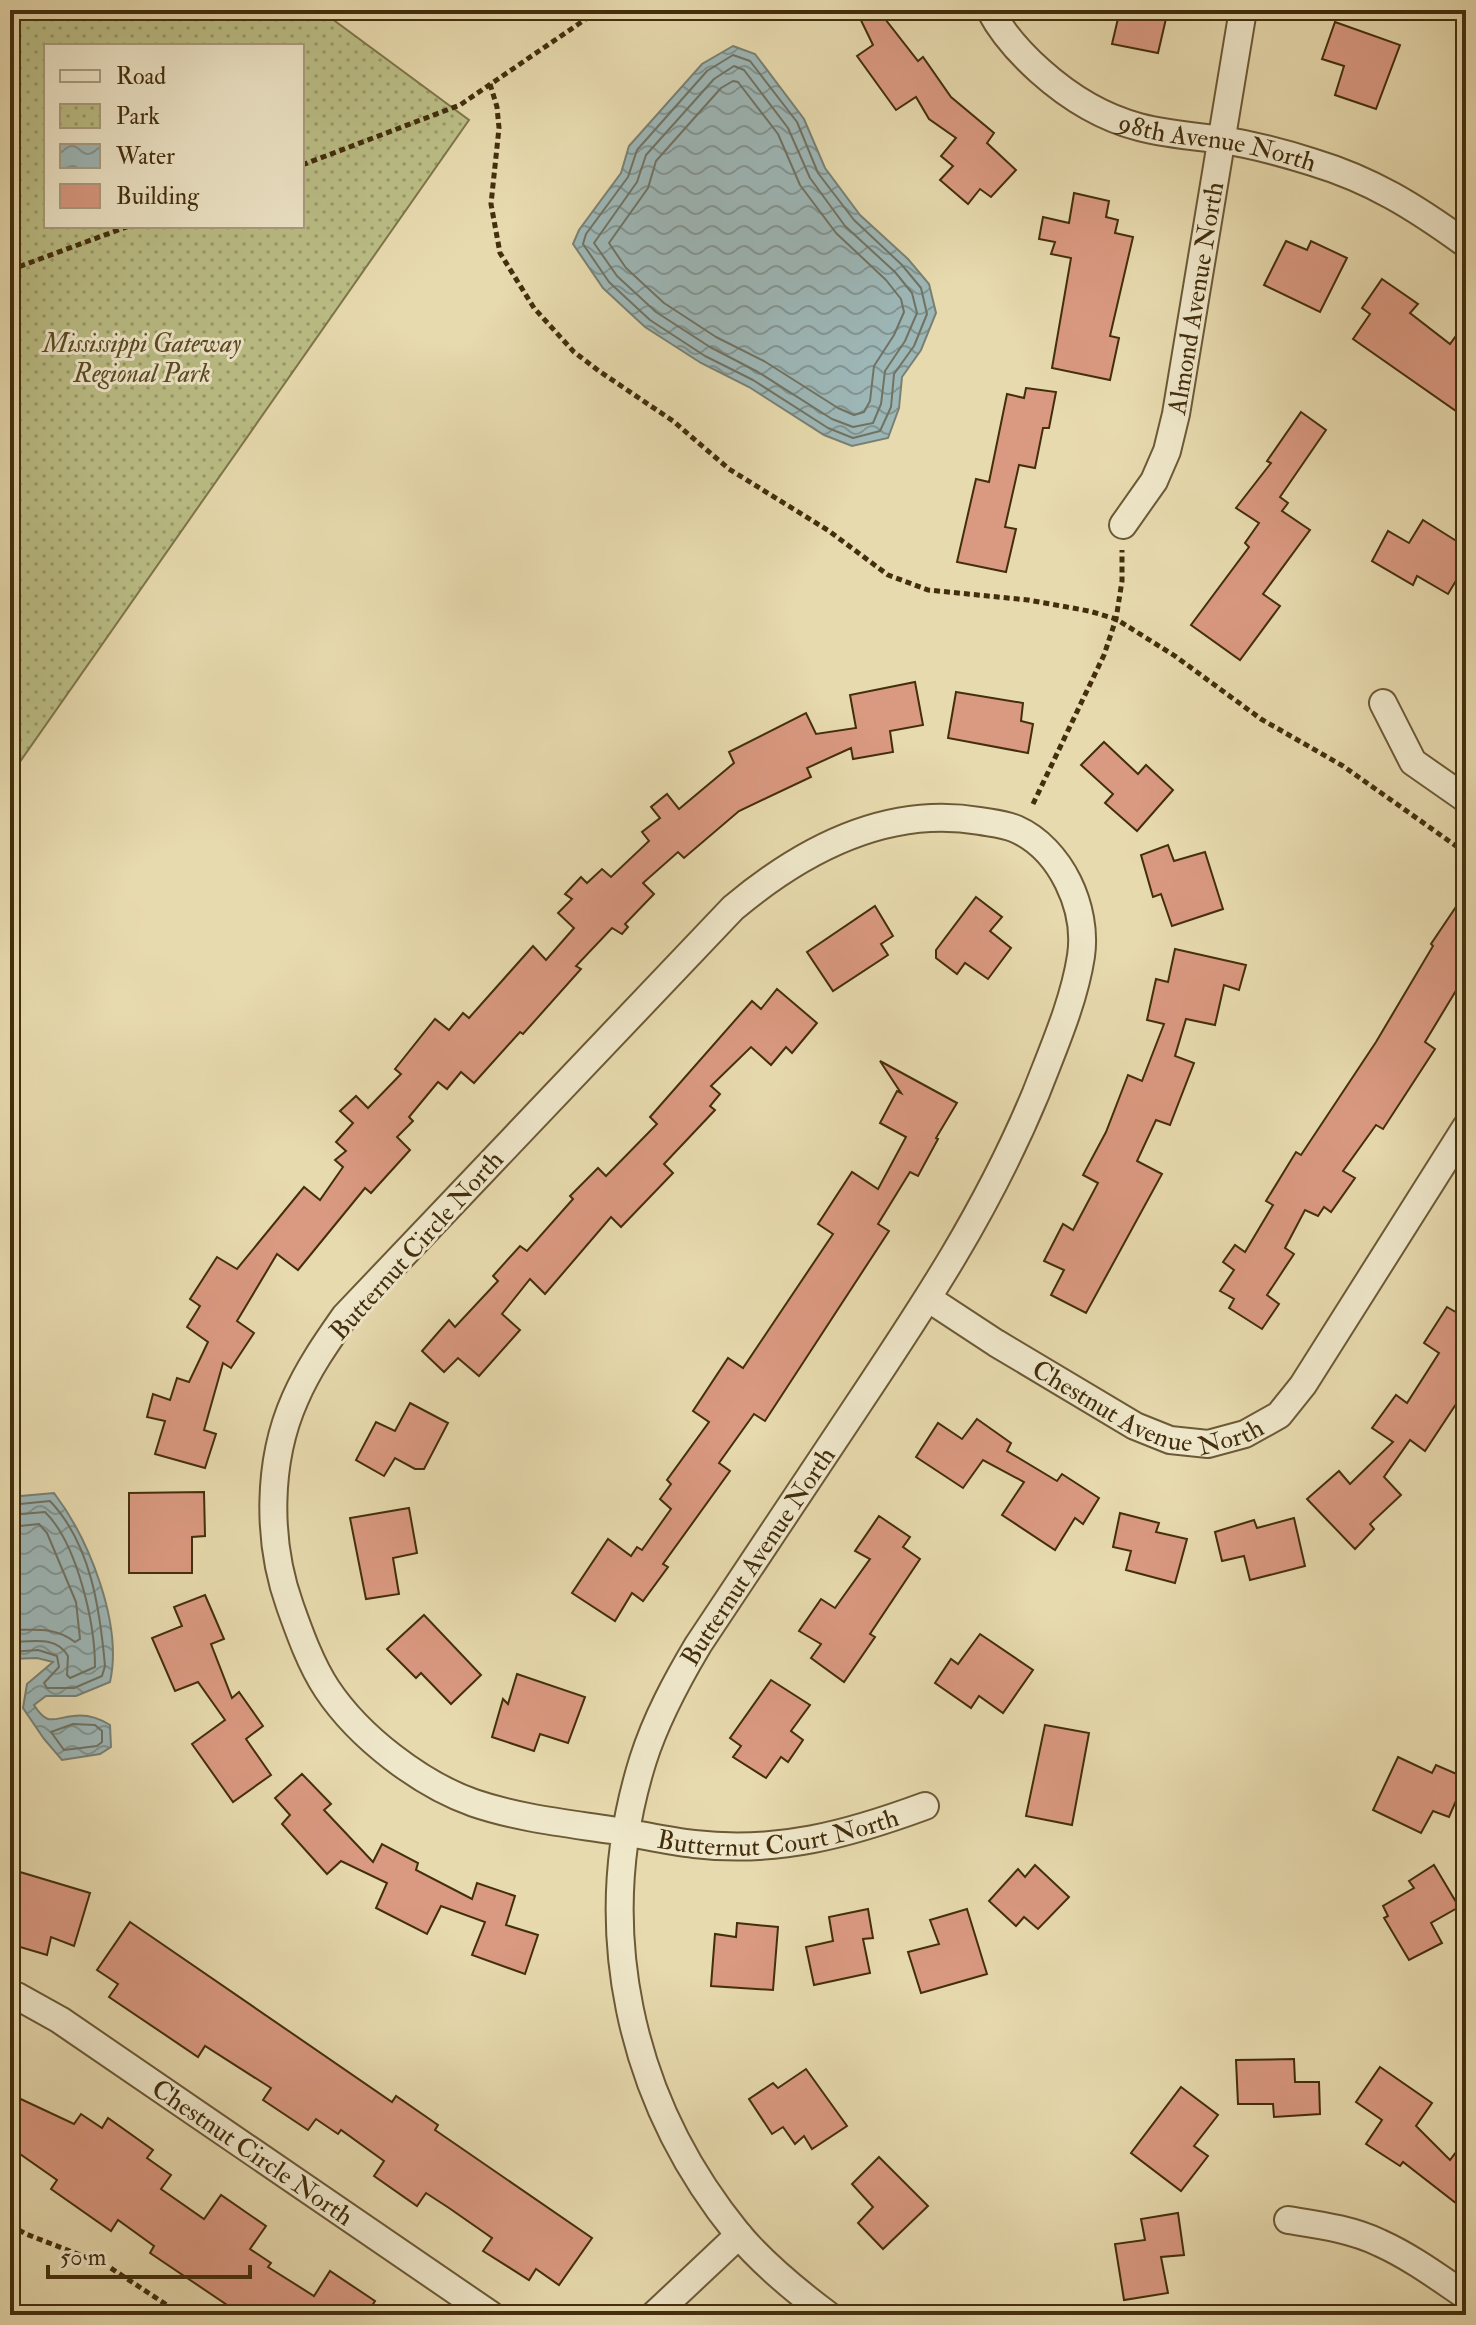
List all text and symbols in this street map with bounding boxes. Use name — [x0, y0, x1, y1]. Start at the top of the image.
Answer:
legend — [44, 44, 304, 228]
text: Road — [116, 61, 166, 92]
text: Park — [116, 101, 160, 132]
street label: 98th Avenue North — [1112, 106, 1320, 179]
text: Water — [115, 141, 175, 172]
street label: Almond Avenue North — [1161, 179, 1231, 418]
text: Building — [116, 181, 200, 212]
park label: Mississippi Gateway Regional Park — [41, 328, 241, 390]
street label: Butternut Circle North — [323, 1144, 511, 1347]
street label: Chestnut Avenue North — [1026, 1353, 1270, 1463]
street label: Butternut Avenue North — [674, 1441, 843, 1672]
street label: Butternut Court North — [654, 1802, 903, 1864]
street label: Chestnut Circle North — [145, 2073, 359, 2233]
scale bar — [48, 2229, 250, 2279]
text: 50 m — [60, 2242, 107, 2273]

